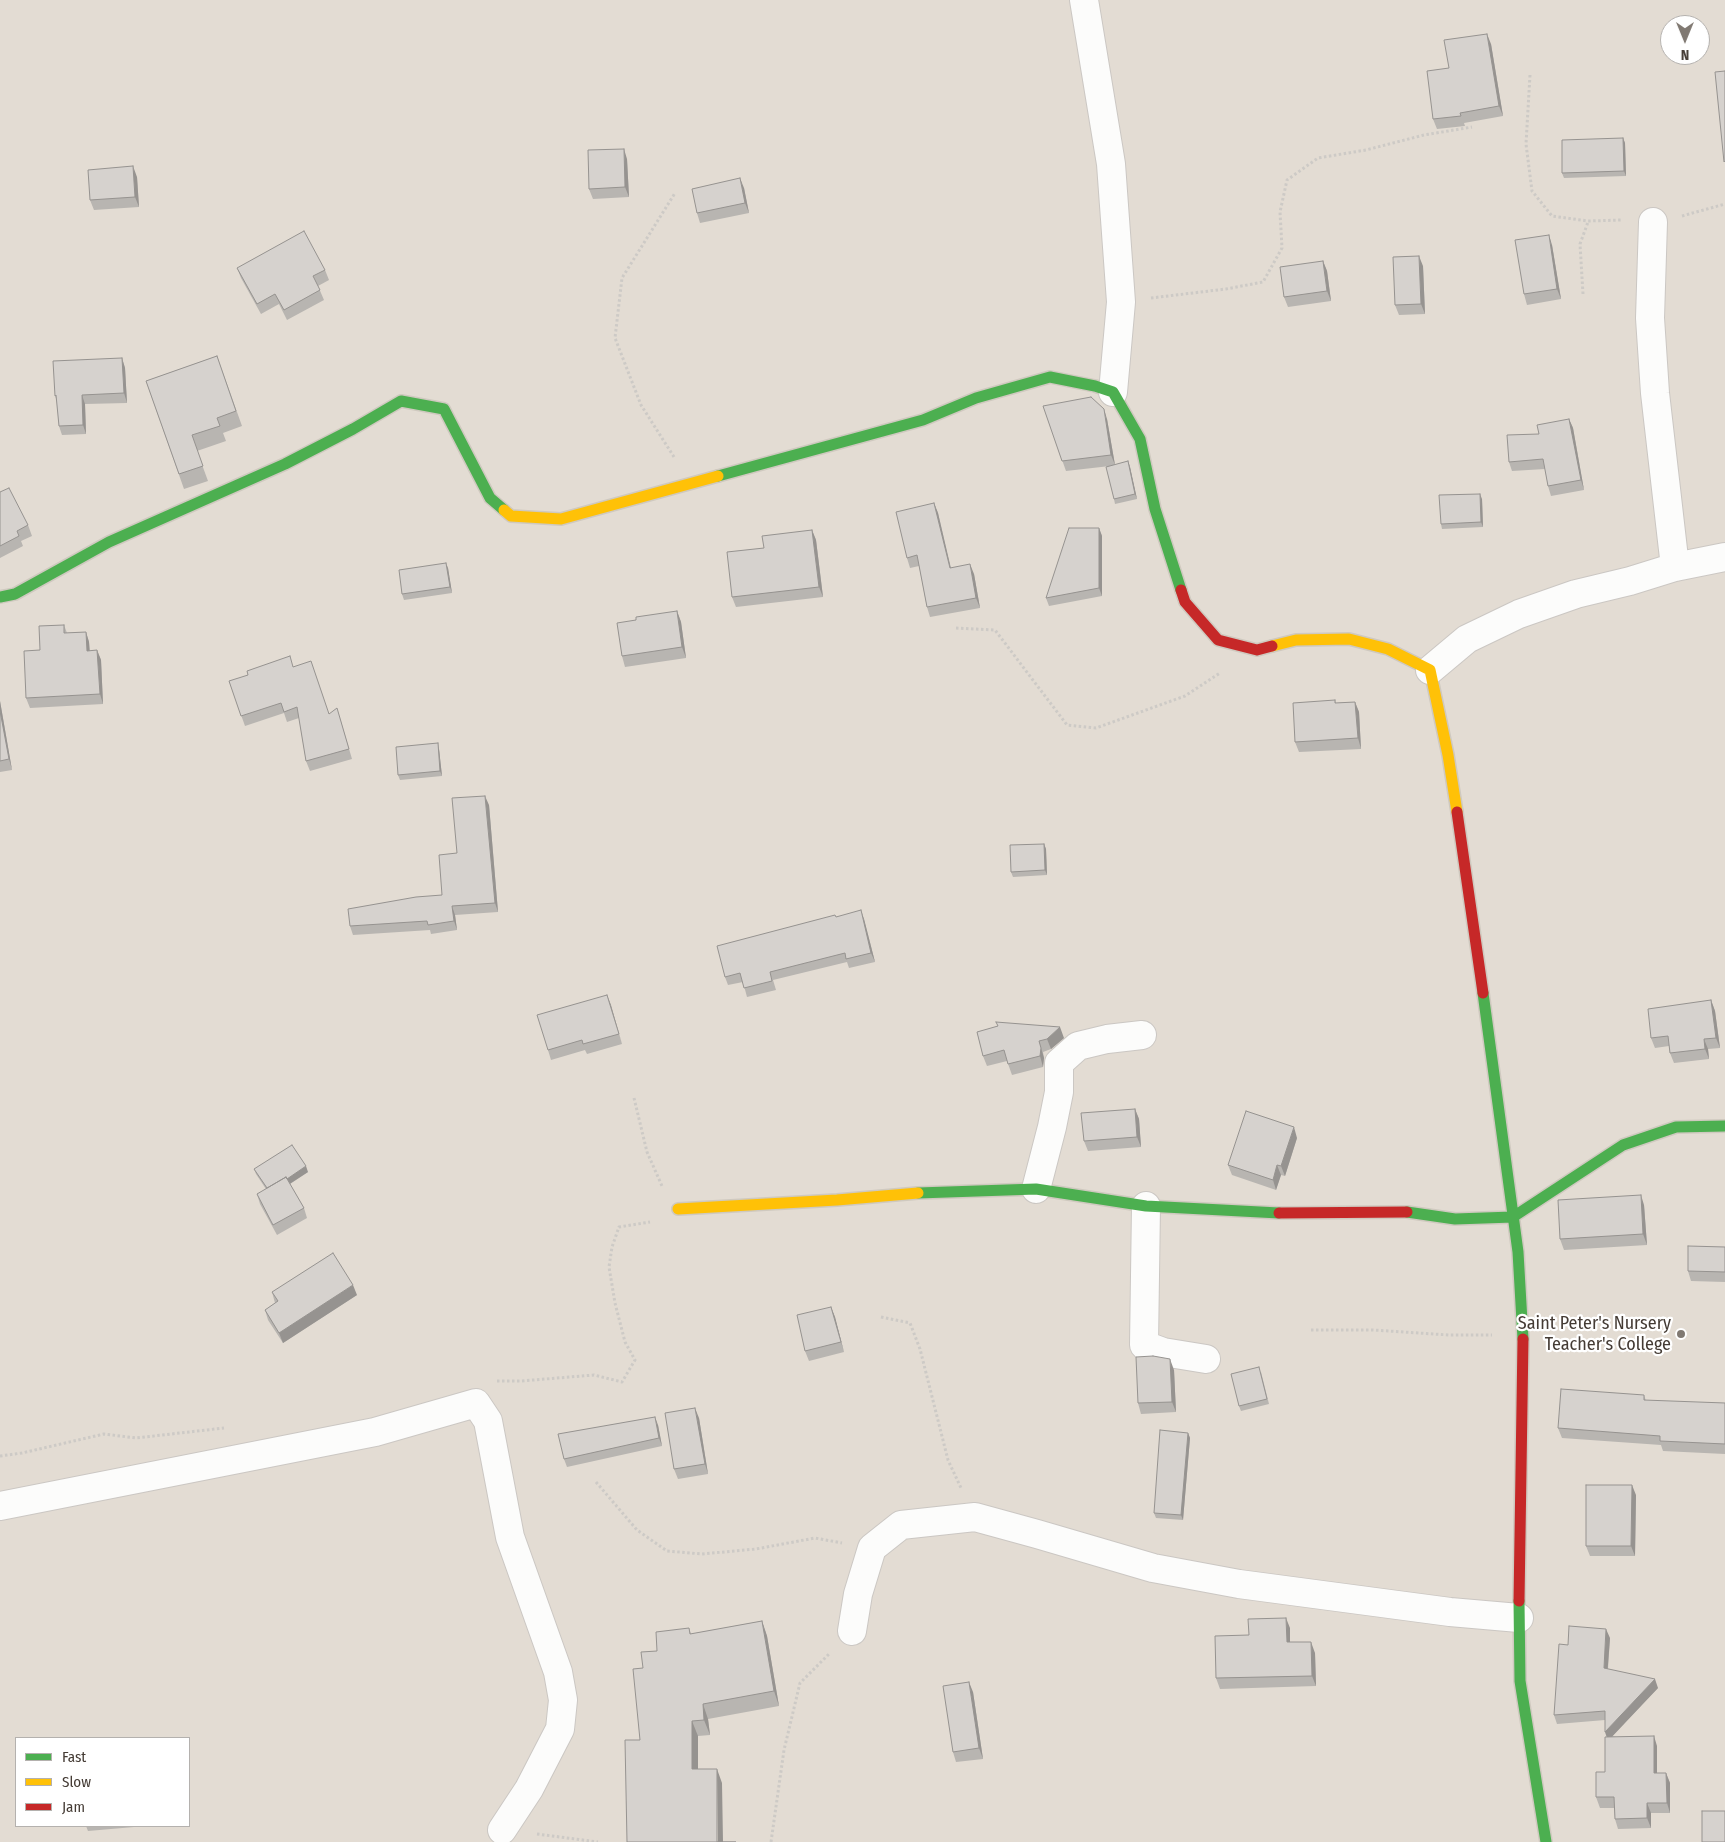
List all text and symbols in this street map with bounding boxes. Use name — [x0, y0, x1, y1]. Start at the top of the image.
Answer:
north arrow — [1660, 15, 1710, 65]
text: N — [1681, 46, 1689, 63]
place label: Saint Peter's Nursery Teacher's College — [1518, 1313, 1671, 1356]
marker: Saint Peter's Nursery Teacher's College — [1675, 1328, 1687, 1340]
legend — [15, 1737, 190, 1827]
text: Fast — [62, 1748, 86, 1766]
text: Slow — [62, 1773, 91, 1791]
text: Jam — [62, 1798, 85, 1816]

